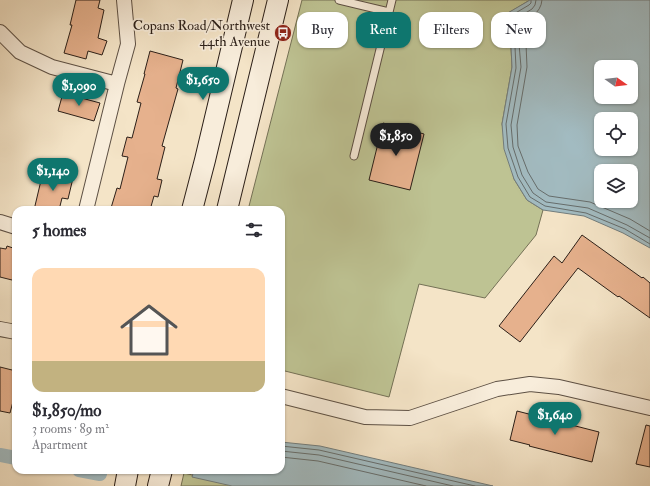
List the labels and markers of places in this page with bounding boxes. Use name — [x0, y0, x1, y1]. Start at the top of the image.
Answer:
place label: Copans Road/Northwest 44th Avenue — [133, 17, 270, 50]
bus stop icon: Copans Road/Northwest 44th Avenue — [273, 23, 293, 43]
pin: $1,650 — [170, 67, 236, 101]
pin: $1,090 — [46, 73, 112, 107]
pin: $1,850 — [363, 123, 429, 157]
pin: $1,140 — [20, 158, 86, 192]
pin: $1,640 — [522, 402, 588, 436]

